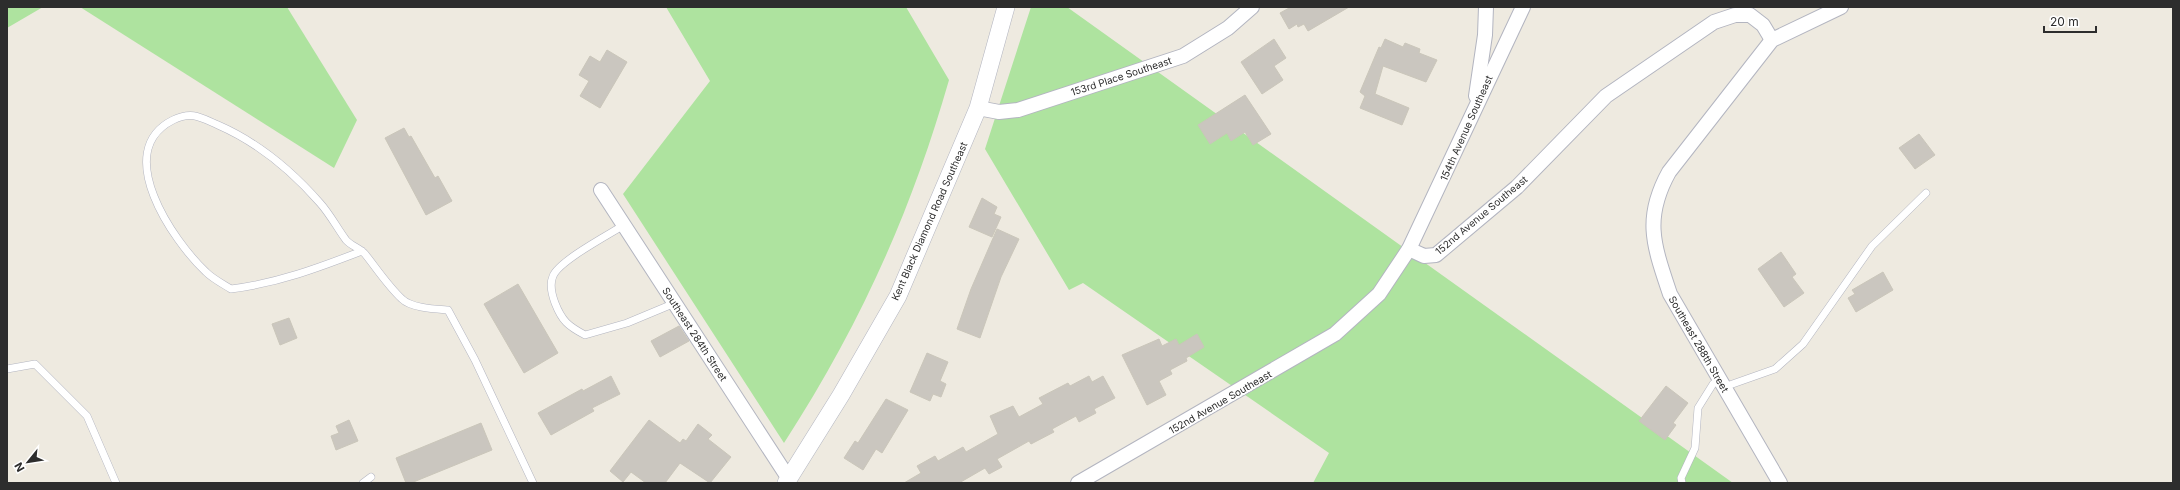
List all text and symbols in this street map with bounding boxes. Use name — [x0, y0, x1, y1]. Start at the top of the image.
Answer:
scale bar — [2044, 8, 2096, 34]
text: 20 m — [2050, 14, 2079, 29]
street label: 153rd Place Southeast — [1069, 54, 1174, 98]
street label: 154th Avenue Southeast — [1437, 73, 1495, 183]
street label: Kent Black Diamond Road Southeast — [889, 139, 970, 302]
street label: 152nd Avenue Southeast — [1432, 172, 1530, 257]
street label: Southeast 284th Street — [660, 285, 730, 384]
street label: Southeast 288th Street — [1667, 294, 1732, 395]
street label: 152nd Avenue Southeast — [1166, 367, 1274, 436]
north arrow — [8, 442, 48, 482]
text: N — [11, 460, 27, 474]

